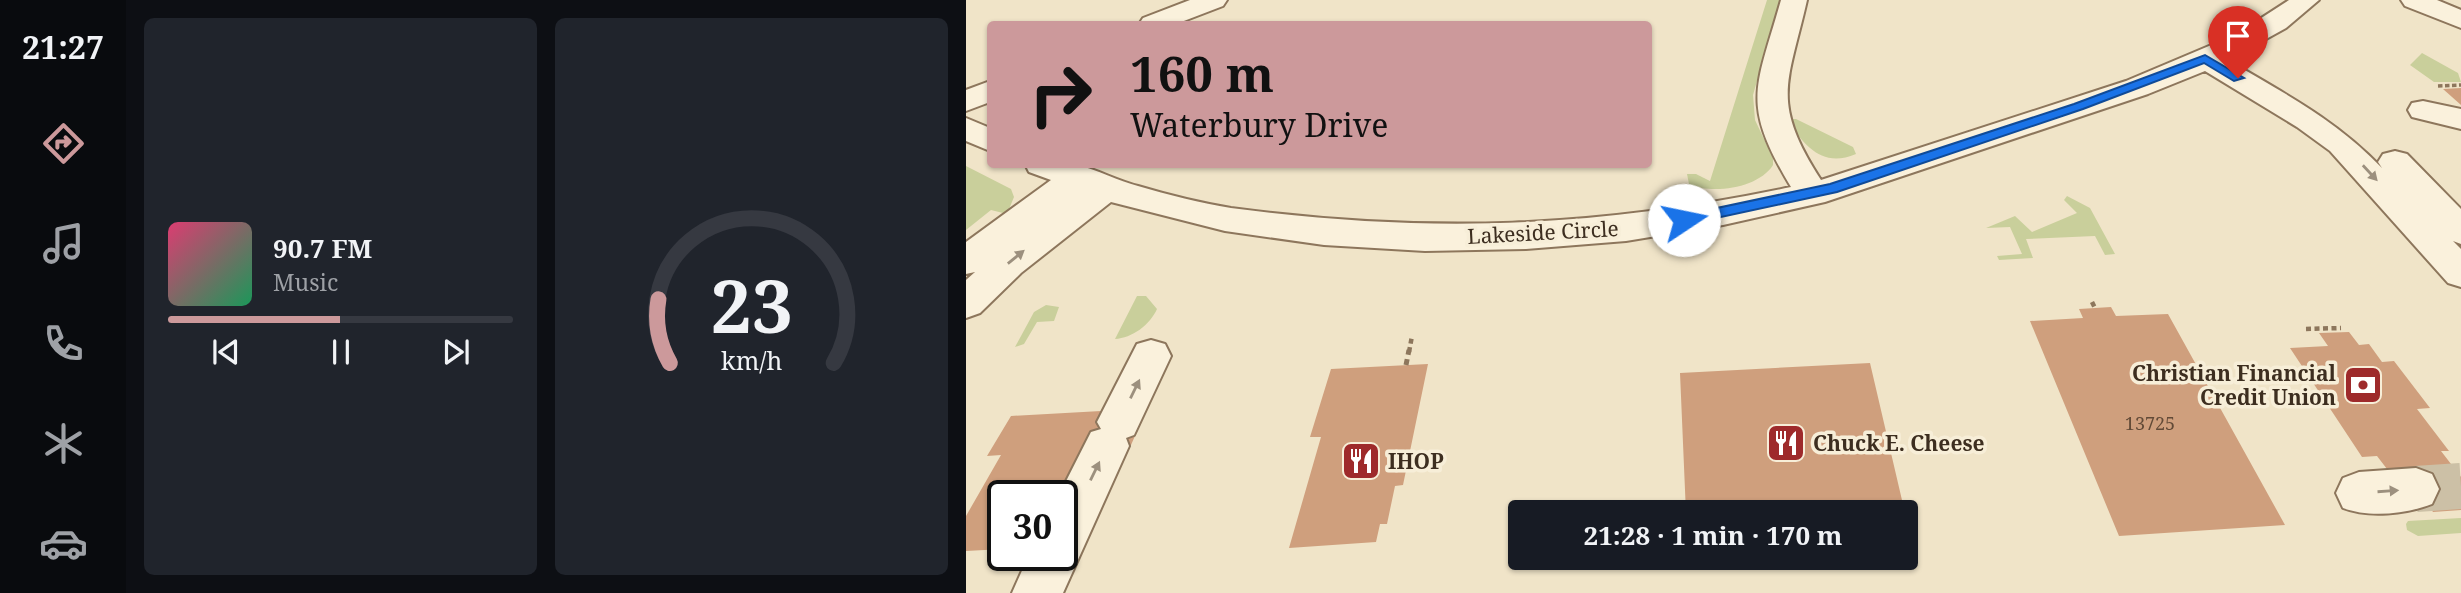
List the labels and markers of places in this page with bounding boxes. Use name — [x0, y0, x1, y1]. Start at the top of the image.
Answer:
pin — [2208, 6, 2268, 78]
place label: Christian Financial Credit Union — [2132, 359, 2337, 411]
bank icon: Christian Financial Credit Union — [2342, 364, 2384, 406]
restaurant icon: Chuck E. Cheese — [1765, 422, 1807, 464]
place label: Chuck E. Cheese — [1813, 429, 1985, 457]
restaurant icon: IHOP — [1340, 440, 1382, 482]
place label: IHOP — [1388, 447, 1444, 475]

